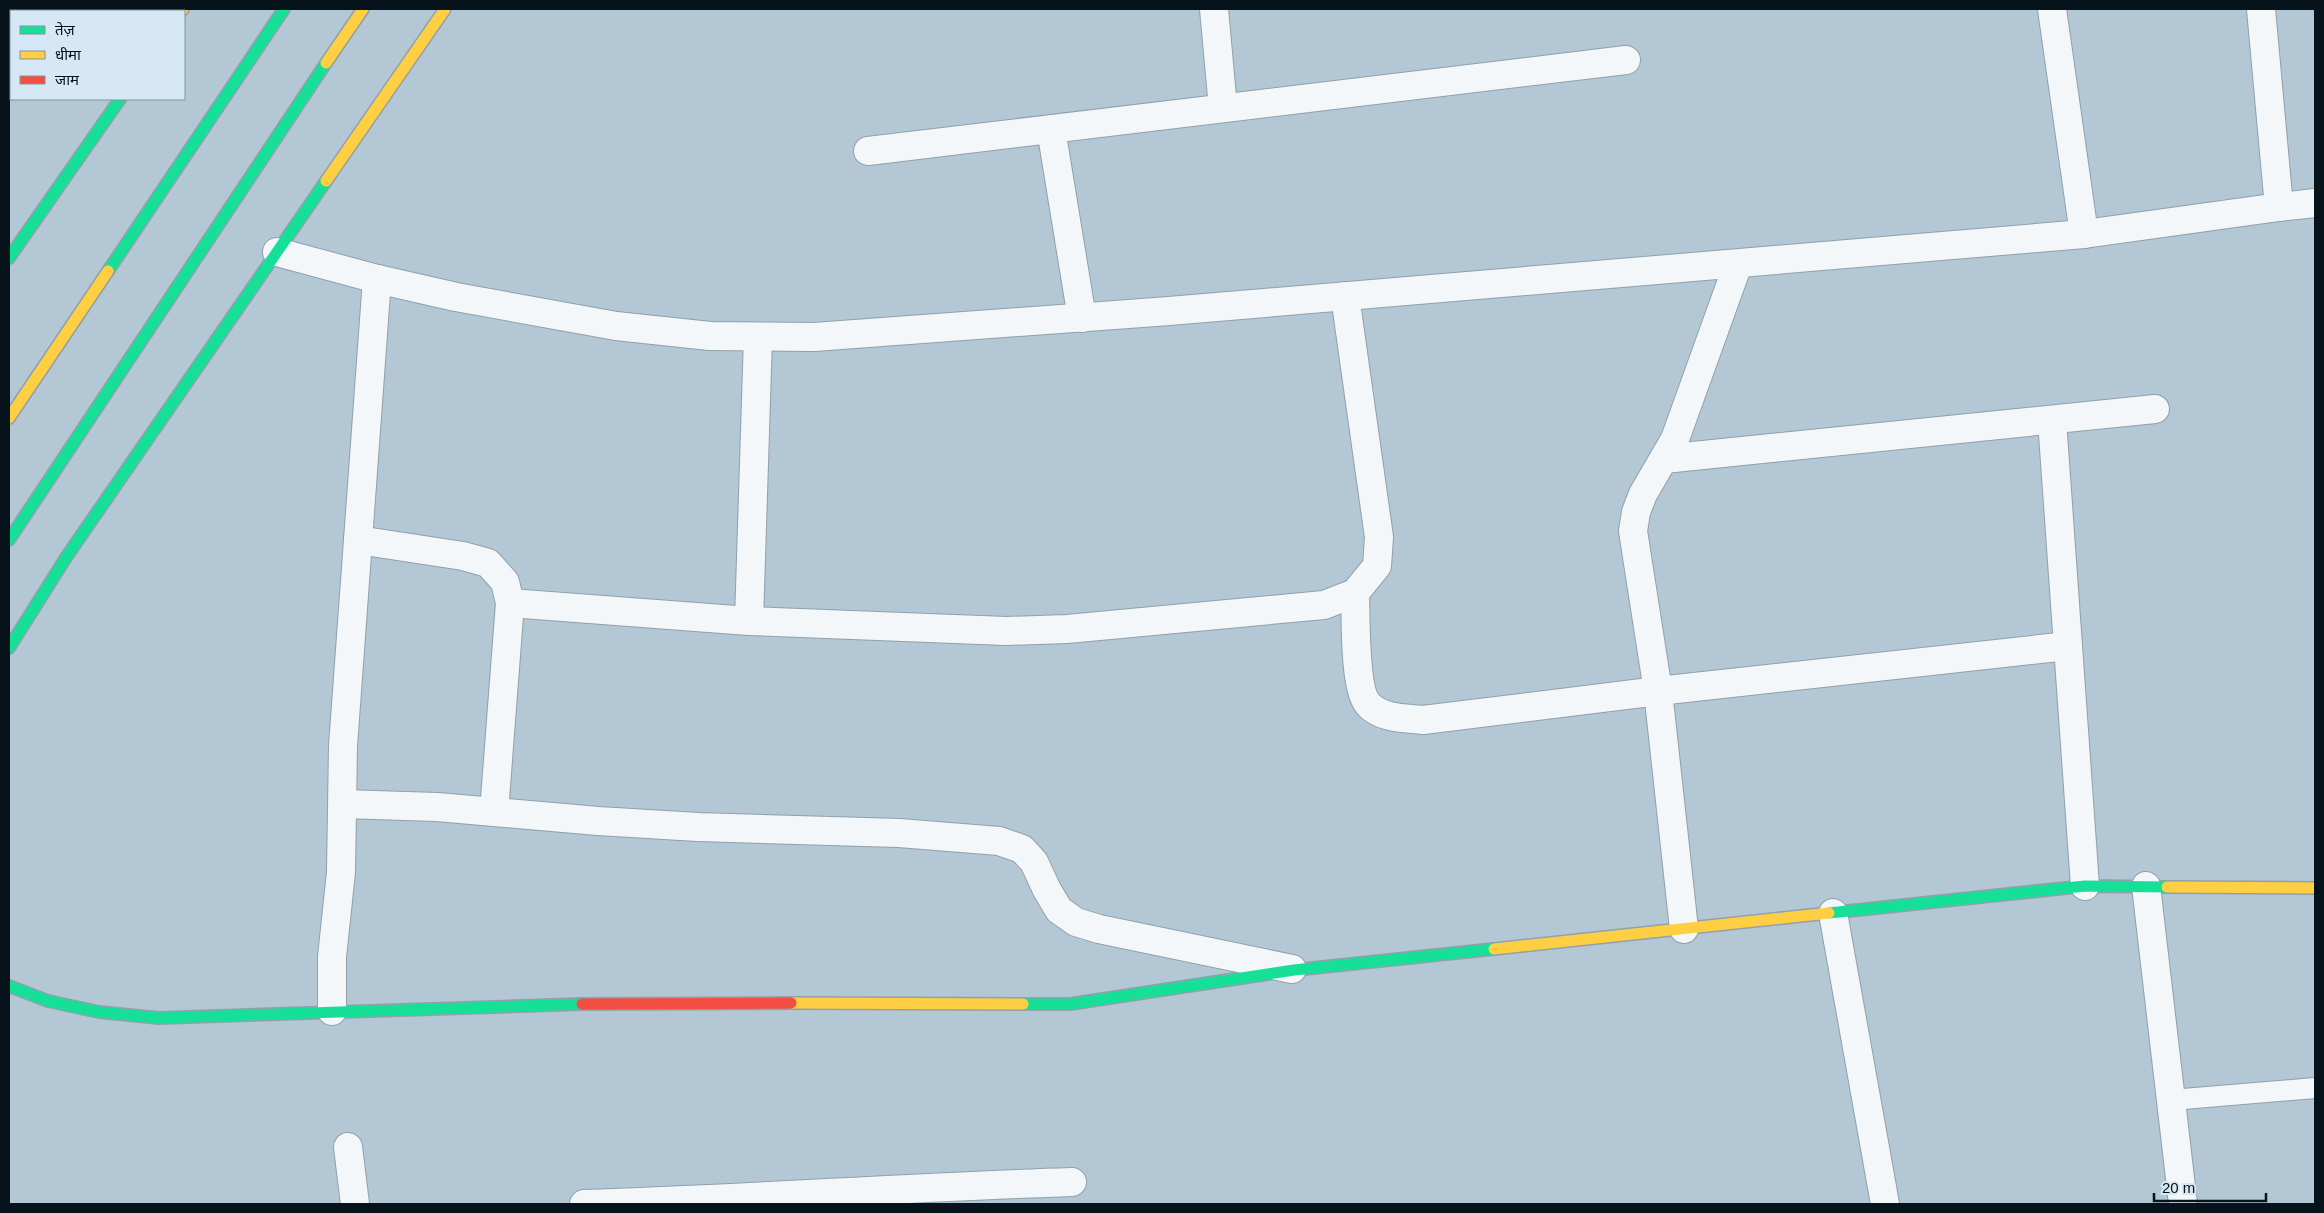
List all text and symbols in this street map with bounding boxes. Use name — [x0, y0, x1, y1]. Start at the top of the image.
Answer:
legend — [10, 10, 185, 100]
text: तेज़ — [55, 21, 76, 38]
text: धीमा — [55, 46, 82, 63]
text: जाम — [55, 71, 80, 88]
scale bar — [2154, 1170, 2266, 1202]
text: 20 m — [2162, 1179, 2195, 1196]

